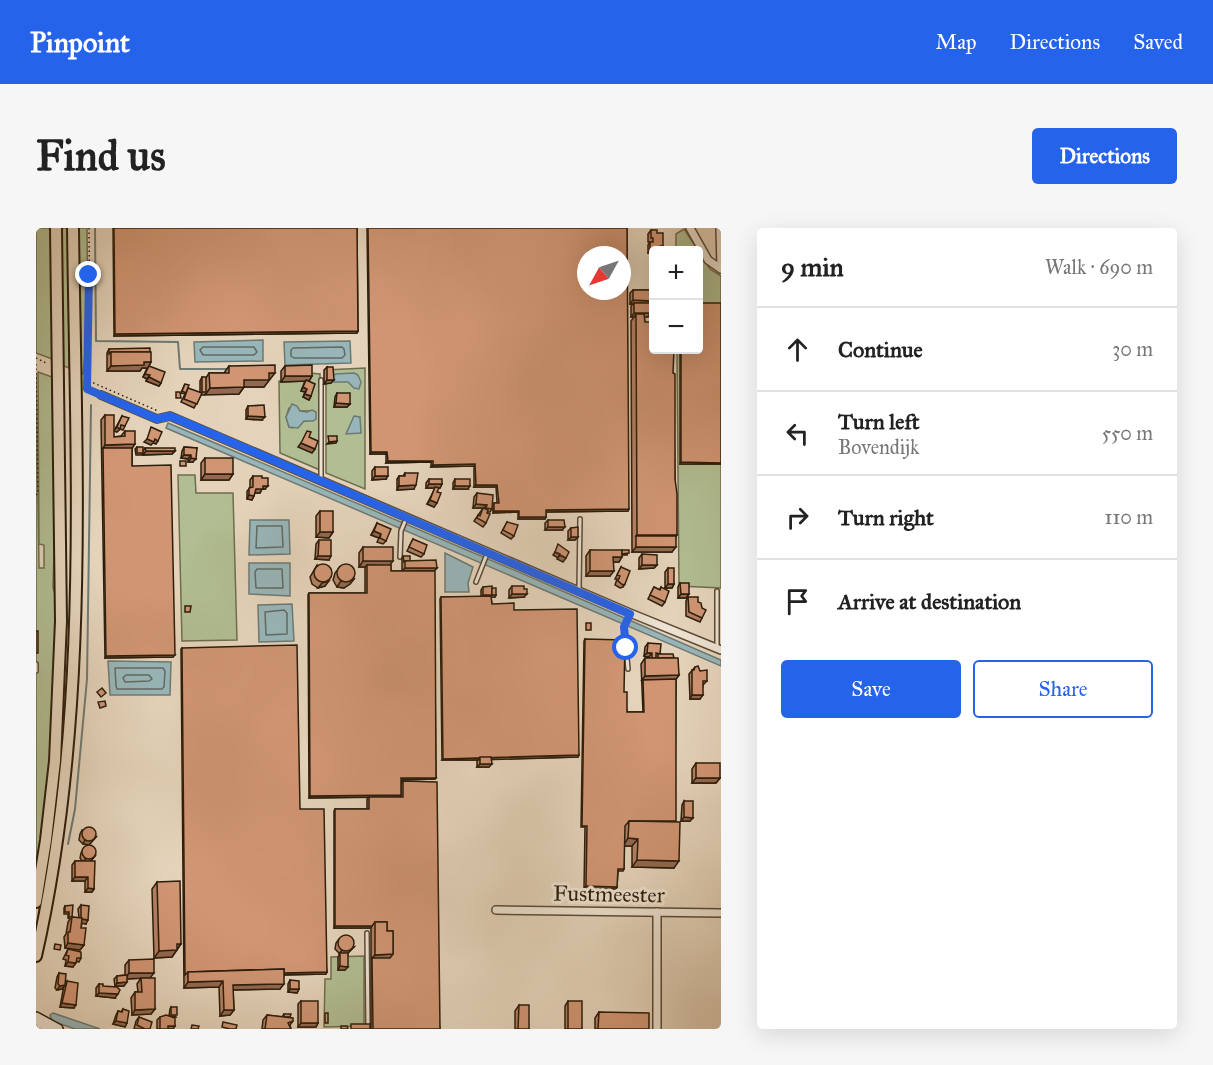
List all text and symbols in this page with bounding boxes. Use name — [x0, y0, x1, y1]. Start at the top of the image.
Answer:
text: Pinpoint — [30, 25, 130, 60]
text: Map — [936, 29, 977, 55]
text: Directions — [1010, 29, 1100, 55]
text: Saved — [1133, 29, 1183, 55]
button: Directions — [1032, 128, 1177, 184]
text: Find us — [36, 130, 166, 182]
north arrow — [577, 246, 631, 300]
map controls — [649, 246, 703, 354]
button: + — [649, 246, 703, 300]
text: 9 min — [781, 251, 844, 283]
text: Walk · 690 m — [1045, 255, 1153, 279]
route end — [75, 261, 101, 287]
button: − — [649, 300, 703, 354]
icon: ahead — [781, 333, 814, 366]
text: Continue — [838, 336, 923, 363]
text: 30 m — [1112, 337, 1153, 361]
text: Turn left — [838, 408, 920, 435]
icon: left — [781, 417, 814, 450]
text: 550 m — [1102, 421, 1153, 445]
text: Bovendijk — [838, 435, 919, 459]
icon: right — [781, 501, 814, 534]
text: Turn right — [838, 504, 934, 531]
text: 110 m — [1105, 505, 1153, 529]
icon: arrive — [781, 585, 814, 618]
text: Arrive at destination — [838, 588, 1021, 615]
route start — [612, 634, 638, 660]
button: Save — [781, 660, 961, 718]
button: Share — [973, 660, 1153, 718]
street label: Fustmeester — [553, 880, 666, 908]

